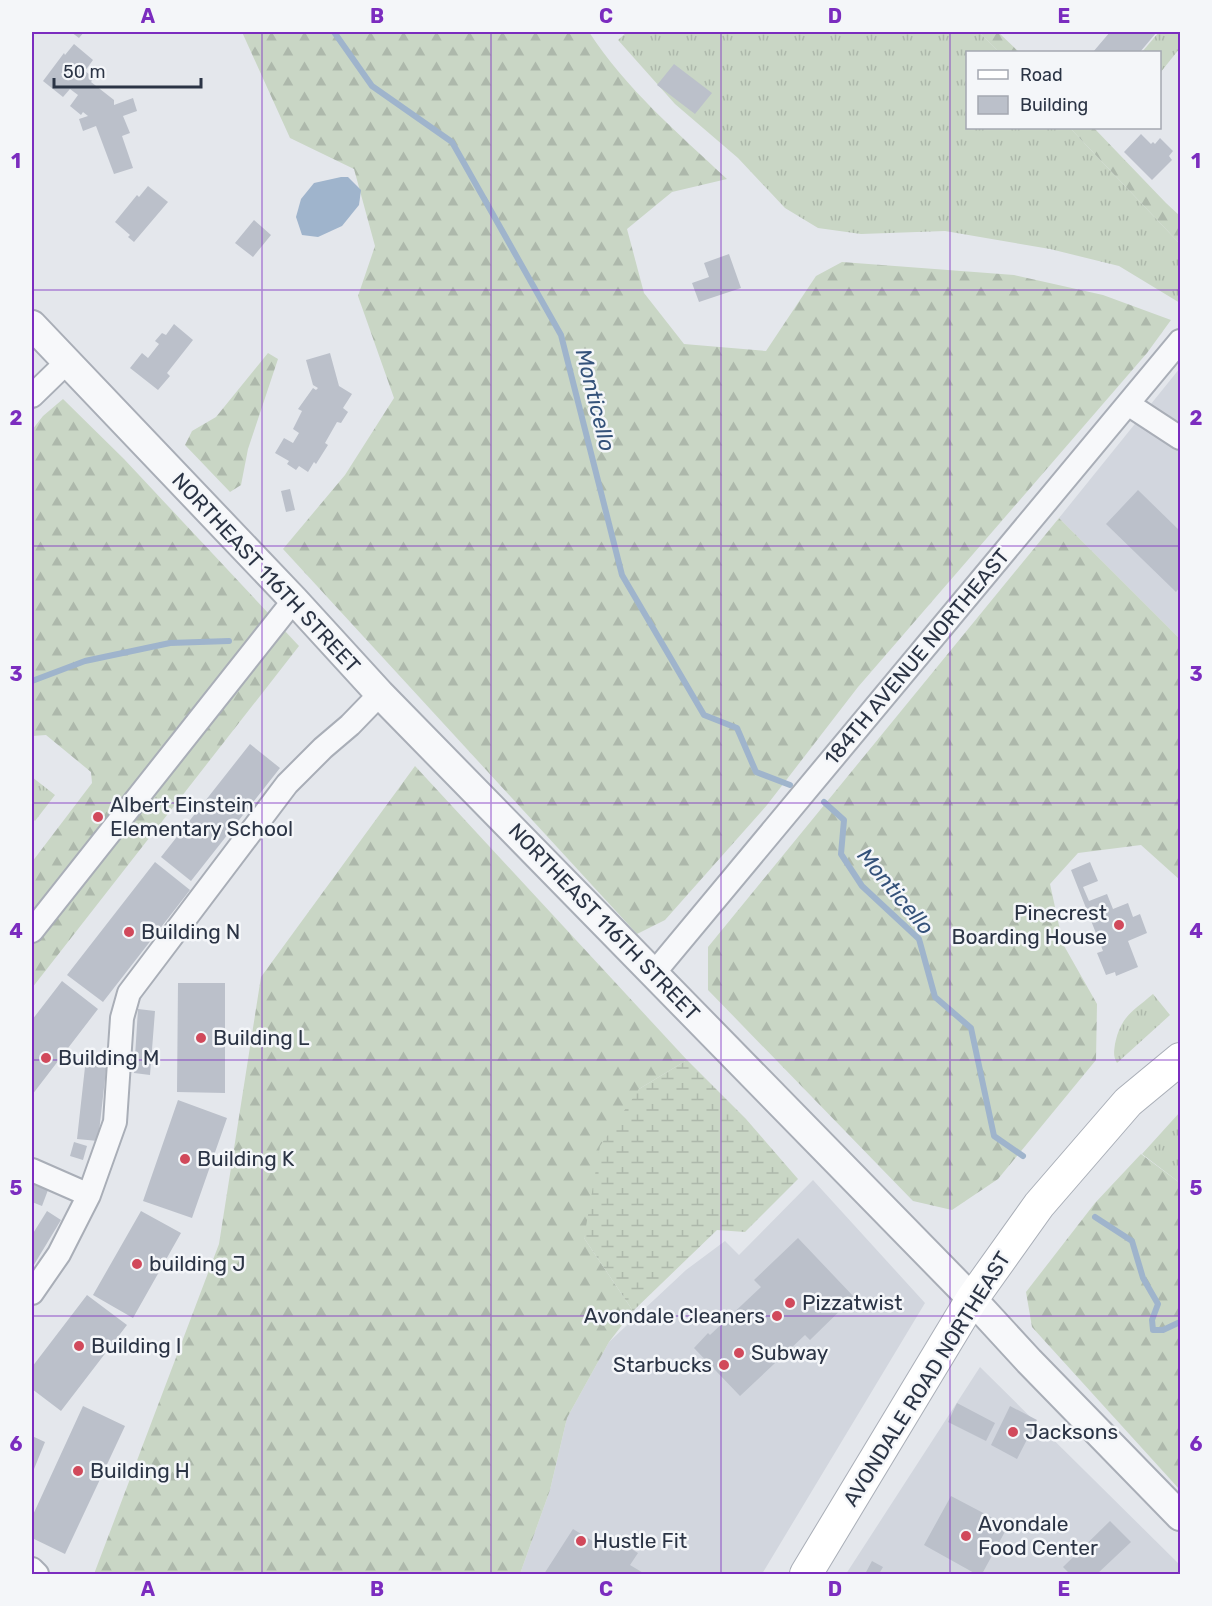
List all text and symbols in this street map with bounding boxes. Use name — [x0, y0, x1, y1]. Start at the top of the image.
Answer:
text: A — [141, 4, 156, 28]
text: B — [370, 4, 384, 28]
text: C — [599, 4, 613, 28]
text: D — [828, 4, 842, 28]
text: E — [1058, 4, 1070, 28]
scale bar — [54, 51, 201, 89]
legend — [966, 51, 1161, 129]
text: 50 m — [63, 61, 106, 83]
text: Road — [1020, 64, 1063, 86]
text: Building — [1020, 94, 1088, 116]
text: 1 — [11, 149, 21, 173]
text: 1 — [1191, 149, 1201, 173]
water label: Monticello — [570, 346, 621, 454]
text: 2 — [10, 406, 23, 430]
text: 2 — [1190, 406, 1203, 430]
street label: NORTHEAST 116TH STREET — [167, 467, 366, 678]
street label: 184TH AVENUE NORTHEAST — [819, 543, 1014, 770]
text: 3 — [9, 662, 23, 686]
text: 3 — [1189, 662, 1203, 686]
place label: Albert Einstein Elementary School — [110, 792, 293, 841]
marker: Albert Einstein Elementary School — [91, 810, 105, 824]
street label: NORTHEAST 116TH STREET — [504, 818, 705, 1025]
water label: Monticello — [852, 843, 940, 940]
place label: Pinecrest Boarding House — [951, 900, 1107, 949]
marker: Pinecrest Boarding House — [1112, 918, 1126, 932]
text: 4 — [9, 919, 23, 943]
place label: Building N — [141, 919, 240, 944]
text: 4 — [1189, 919, 1203, 943]
marker: Building N — [122, 925, 136, 939]
place label: Building L — [213, 1025, 310, 1050]
marker: Building L — [194, 1031, 208, 1045]
place label: Building M — [58, 1045, 160, 1070]
marker: Building M — [39, 1051, 53, 1065]
place label: Building K — [197, 1146, 295, 1171]
marker: Building K — [178, 1152, 192, 1166]
text: 5 — [10, 1176, 23, 1200]
text: 5 — [1190, 1176, 1203, 1200]
street label: AVONDALE ROAD NORTHEAST — [838, 1247, 1016, 1511]
place label: building J — [149, 1251, 246, 1276]
marker: building J — [130, 1257, 144, 1271]
place label: Pizzatwist — [802, 1290, 902, 1315]
marker: Pizzatwist — [783, 1296, 797, 1310]
place label: Avondale Cleaners — [584, 1303, 765, 1328]
marker: Avondale Cleaners — [770, 1309, 784, 1323]
place label: Building I — [91, 1333, 182, 1358]
marker: Building I — [72, 1339, 86, 1353]
place label: Subway — [751, 1340, 829, 1365]
marker: Subway — [732, 1346, 746, 1360]
place label: Starbucks — [613, 1352, 712, 1377]
marker: Starbucks — [717, 1358, 731, 1372]
place label: Jacksons — [1025, 1419, 1118, 1444]
marker: Jacksons — [1006, 1425, 1020, 1439]
text: 6 — [9, 1432, 23, 1456]
text: 6 — [1189, 1432, 1203, 1456]
place label: Building H — [90, 1458, 190, 1483]
marker: Building H — [71, 1464, 85, 1478]
place label: Avondale Food Center — [978, 1511, 1098, 1560]
place label: Hustle Fit — [593, 1528, 687, 1553]
marker: Avondale Food Center — [959, 1529, 973, 1543]
marker: Hustle Fit — [574, 1534, 588, 1548]
text: A — [141, 1577, 156, 1601]
text: B — [370, 1577, 384, 1601]
text: C — [599, 1577, 613, 1601]
text: D — [828, 1577, 842, 1601]
text: E — [1058, 1577, 1070, 1601]

